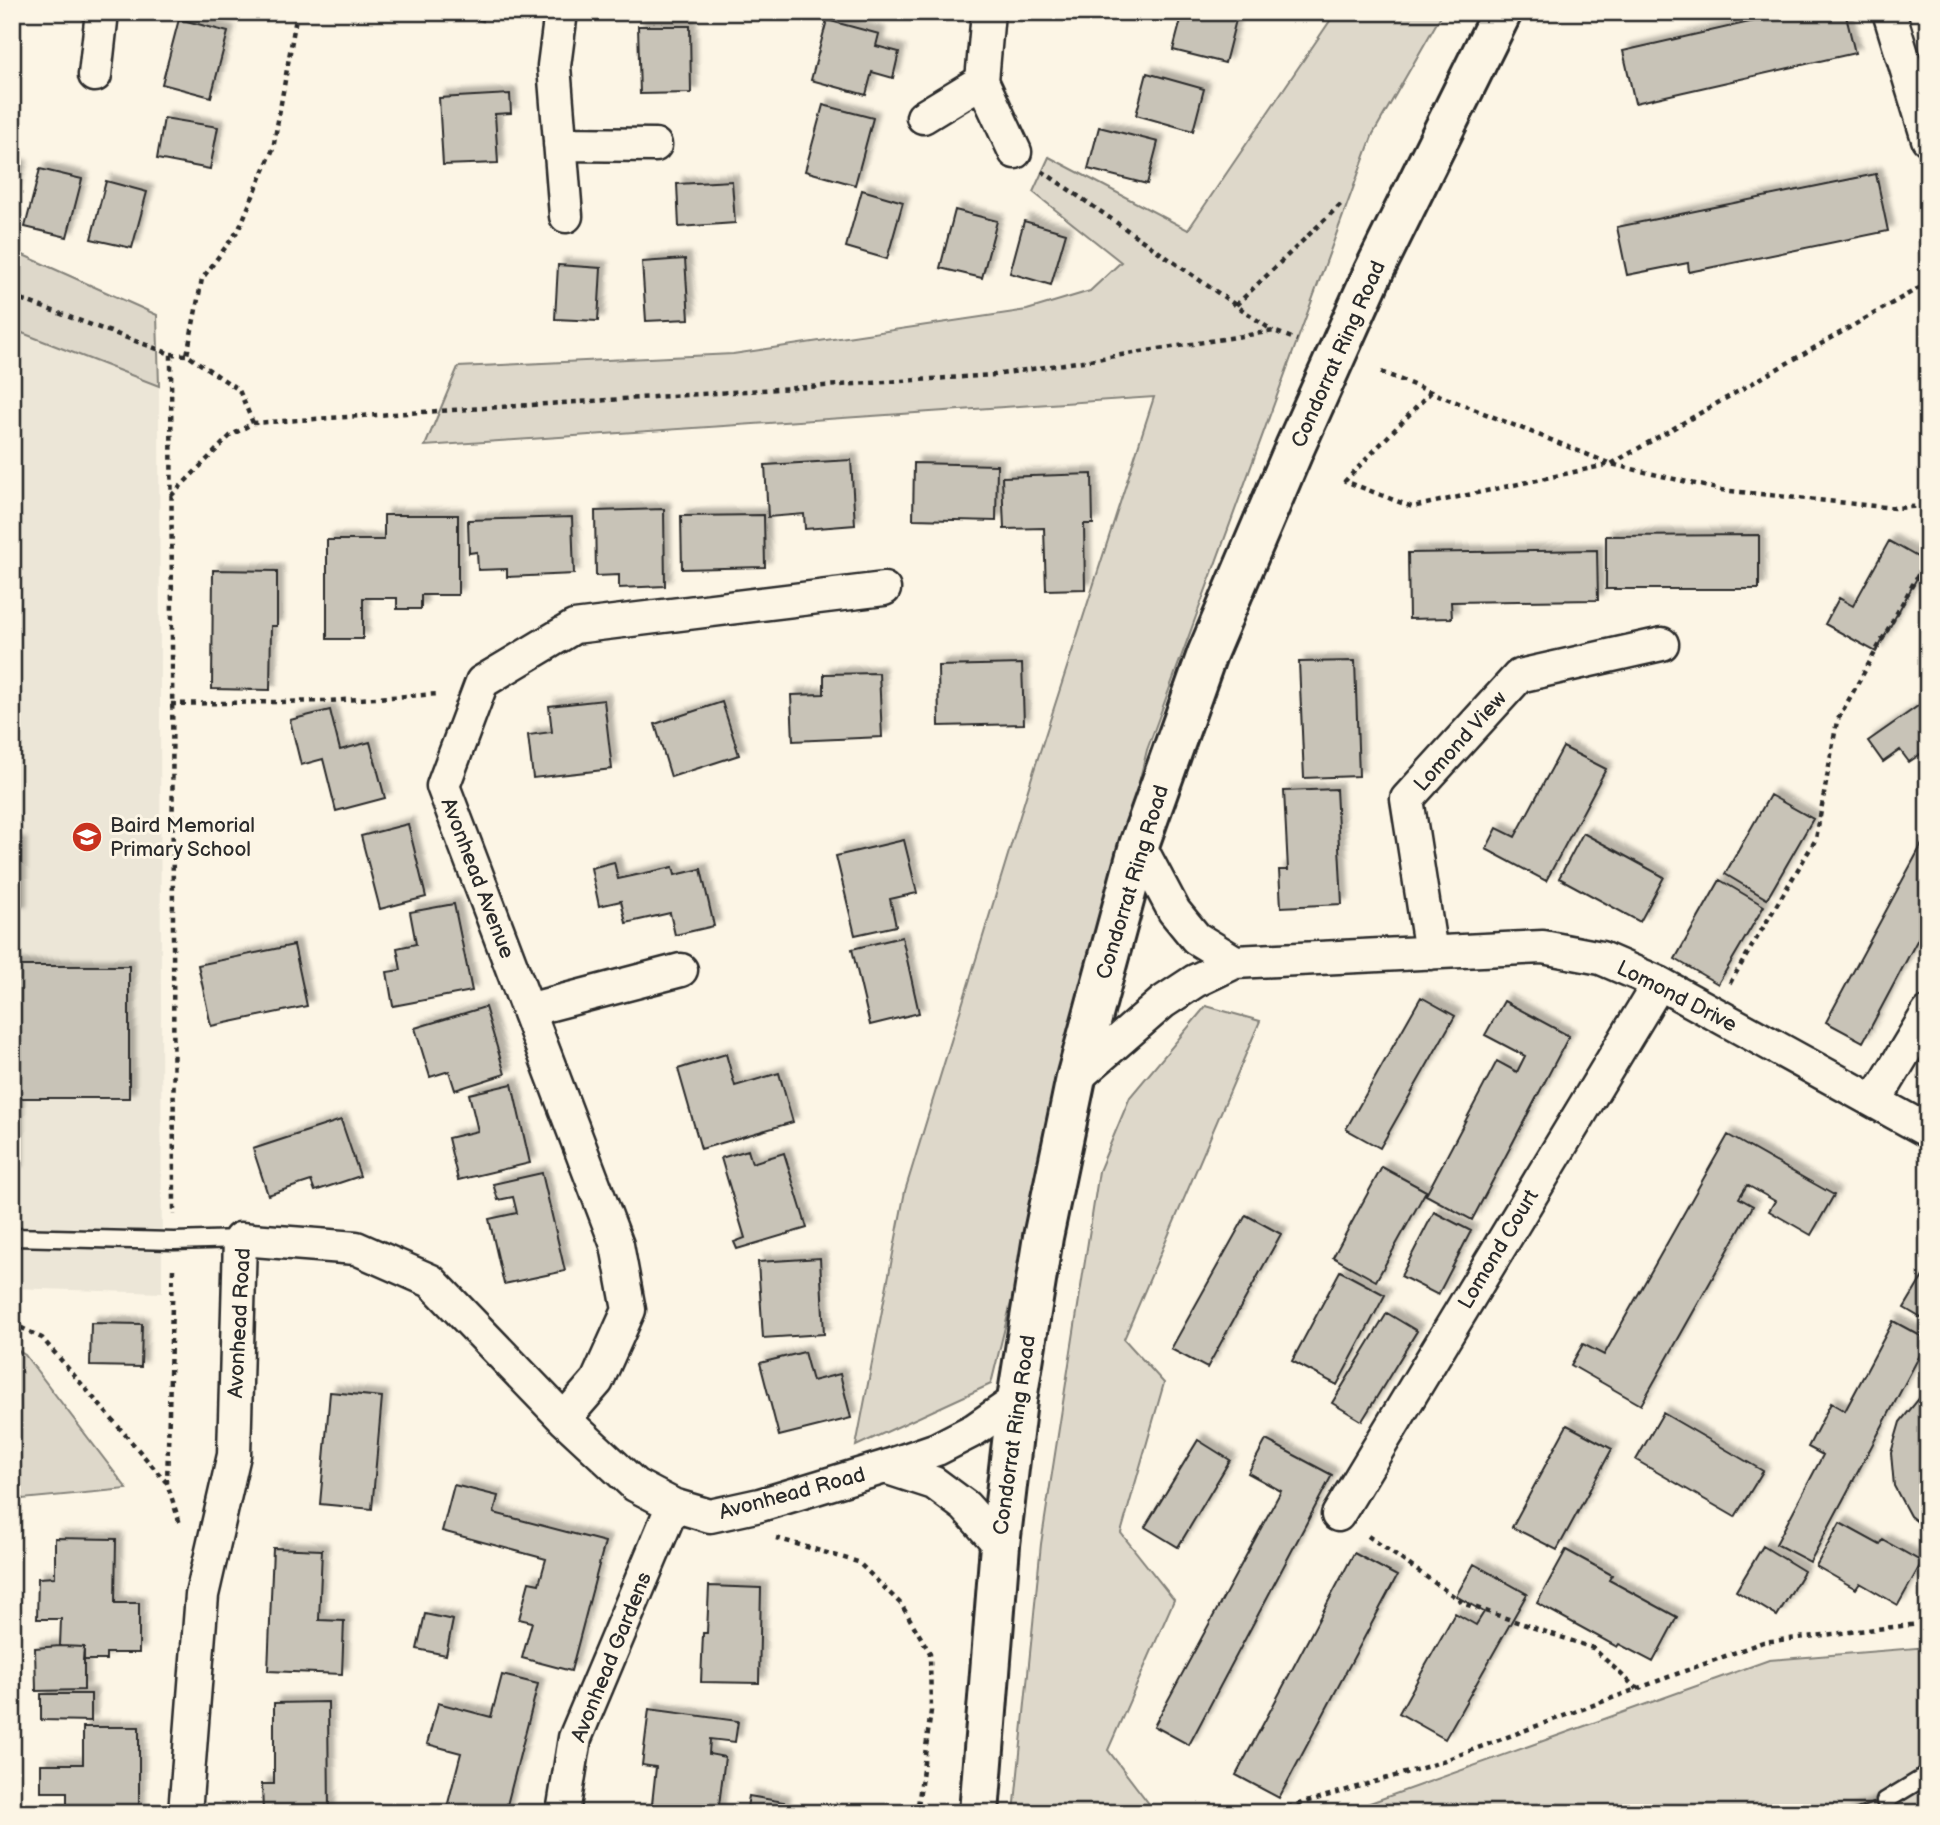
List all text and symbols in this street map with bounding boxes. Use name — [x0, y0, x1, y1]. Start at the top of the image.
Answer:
street label: Condorrat Ring Road — [1286, 257, 1391, 451]
street label: Lomond View — [1409, 686, 1512, 797]
street label: Condorrat Ring Road — [1091, 782, 1174, 982]
street label: Avonhead Avenue — [435, 794, 520, 962]
place label: Baird Memorial Primary School — [110, 813, 255, 862]
school or university icon: Baird Memorial Primary School — [70, 820, 104, 854]
street label: Lomond Drive — [1612, 955, 1741, 1037]
street label: Lomond Court — [1453, 1185, 1544, 1313]
street label: Avonhead Road — [223, 1247, 256, 1399]
street label: Condorrat Ring Road — [988, 1333, 1041, 1537]
street label: Avonhead Road — [716, 1462, 868, 1525]
street label: Avonhead Gardens — [566, 1569, 657, 1746]

